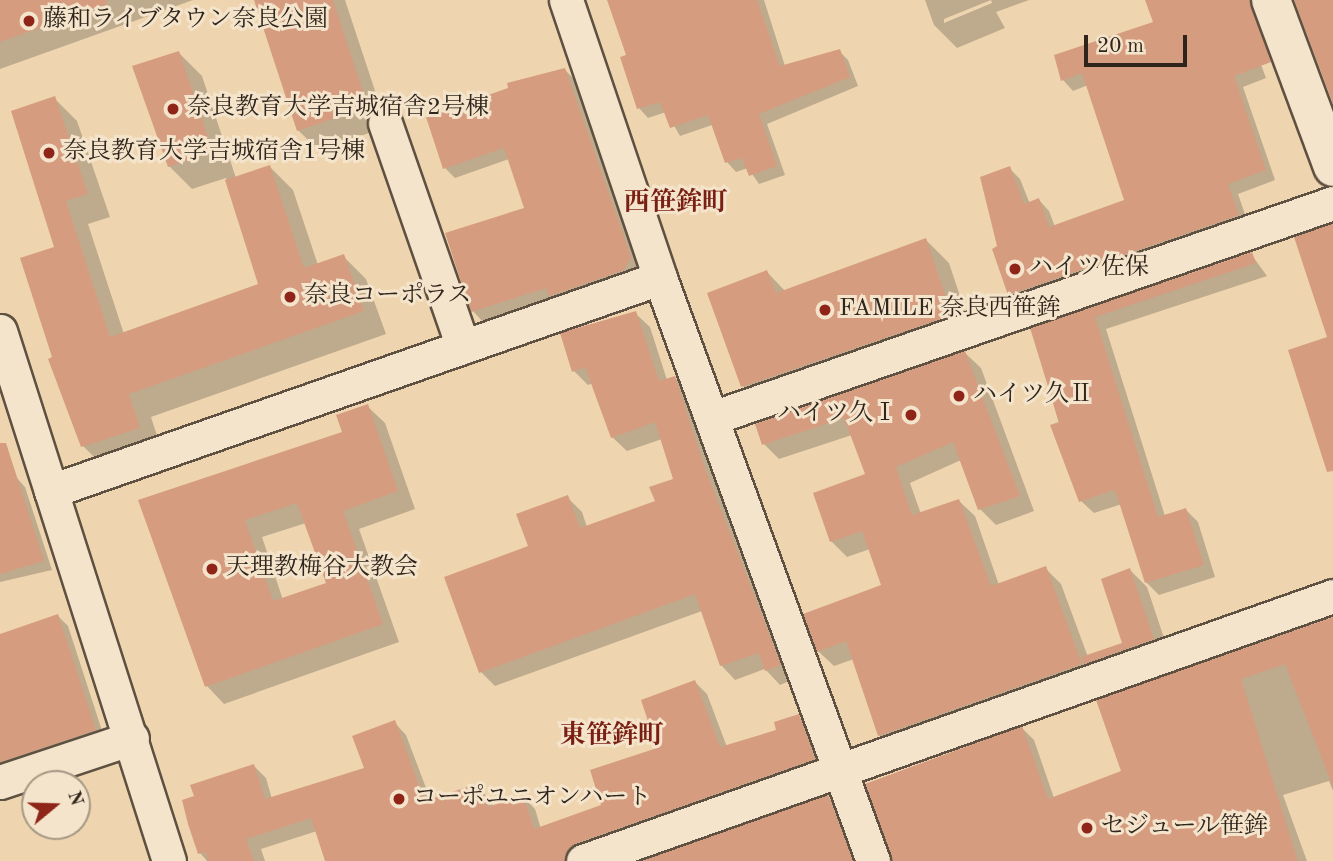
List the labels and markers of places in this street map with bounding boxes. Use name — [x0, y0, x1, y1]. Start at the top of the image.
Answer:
place label: 藤和ライブタウン奈良公園 — [43, 7, 331, 35]
marker: 藤和ライブタウン奈良公園 — [21, 13, 37, 29]
place label: 奈良教育大学吉城宿舎2号棟 — [187, 95, 489, 123]
marker: 奈良教育大学吉城宿舎2号棟 — [165, 101, 181, 117]
place label: 奈良教育大学吉城宿舎1号棟 — [63, 139, 365, 167]
marker: 奈良教育大学吉城宿舎1号棟 — [41, 145, 57, 161]
place label: ハイツ佐保 — [1029, 255, 1149, 283]
marker: ハイツ佐保 — [1007, 261, 1023, 277]
place label: 奈良コーポラス — [304, 283, 472, 311]
marker: 奈良コーポラス — [282, 289, 298, 305]
place label: FAMILE 奈良西笹鉾 — [839, 296, 1060, 324]
marker: FAMILE 奈良西笹鉾 — [817, 302, 833, 318]
place label: ハイツ久Ⅱ — [973, 382, 1093, 410]
marker: ハイツ久Ⅱ — [951, 388, 967, 404]
place label: ハイツ久Ⅰ — [777, 401, 897, 429]
marker: ハイツ久Ⅰ — [903, 407, 919, 423]
place label: 天理教梅谷大教会 — [226, 555, 418, 583]
marker: 天理教梅谷大教会 — [204, 561, 220, 577]
place label: コーポユニオンハート — [413, 785, 653, 813]
marker: コーポユニオンハート — [391, 791, 407, 807]
place label: セジュール笹鉾 — [1101, 814, 1269, 842]
marker: セジュール笹鉾 — [1079, 820, 1095, 836]

